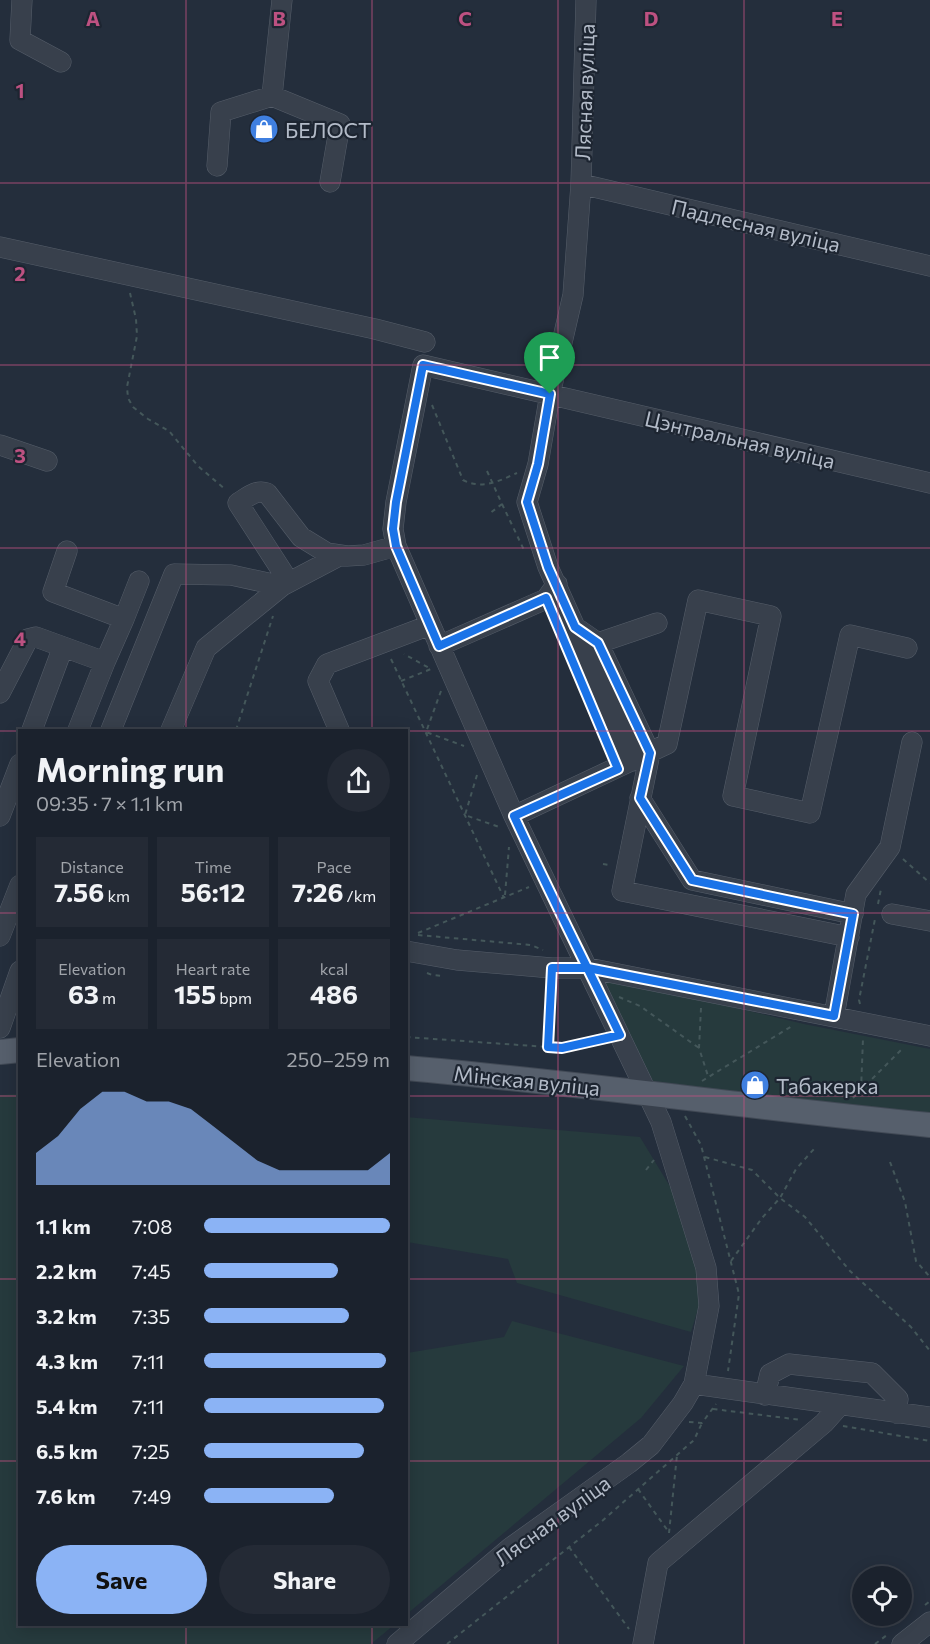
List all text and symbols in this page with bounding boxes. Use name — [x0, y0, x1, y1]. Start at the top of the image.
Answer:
text: A — [86, 6, 100, 30]
text: B — [272, 6, 286, 30]
text: C — [458, 6, 472, 30]
text: D — [644, 6, 658, 30]
text: E — [831, 6, 843, 30]
street label: Лясная вуліца — [569, 23, 599, 161]
text: 1 — [15, 78, 25, 102]
shop icon: БЕЛОСТ — [248, 113, 280, 145]
place label: БЕЛОСТ — [285, 117, 371, 142]
street label: Падлесная вуліца — [669, 193, 843, 257]
text: 2 — [14, 261, 26, 285]
pin — [524, 332, 575, 394]
icon: arrive — [533, 341, 566, 374]
street label: Цэнтральная вуліца — [643, 405, 837, 473]
text: 3 — [14, 443, 26, 467]
text: 4 — [14, 626, 26, 650]
text: Morning run — [36, 748, 224, 789]
button: share — [327, 749, 390, 812]
text: 09:35 · 7 × 1.1 km — [36, 791, 183, 815]
text: Distance — [60, 857, 124, 876]
text: Time — [195, 857, 231, 876]
text: Pace — [317, 857, 351, 876]
text: 7.56 — [54, 876, 104, 907]
text: 56:12 — [181, 876, 245, 907]
text: 7:26 — [292, 876, 344, 907]
text: km — [104, 886, 130, 905]
text: /km — [344, 886, 376, 905]
text: Elevation — [58, 959, 126, 978]
text: Heart rate — [176, 959, 250, 978]
text: kcal — [320, 959, 348, 978]
text: 63 — [68, 978, 99, 1009]
text: 155 — [174, 978, 216, 1009]
text: 486 — [310, 978, 358, 1009]
text: m — [99, 988, 116, 1007]
text: bpm — [216, 988, 252, 1007]
text: Elevation — [36, 1047, 121, 1071]
text: 250–259 m — [287, 1047, 390, 1071]
street label: Мінская вуліца — [453, 1060, 601, 1100]
shop icon: Табакерка — [739, 1069, 771, 1101]
place label: Табакерка — [776, 1073, 878, 1098]
text: 1.1 km — [36, 1214, 91, 1238]
text: 7:08 — [132, 1214, 172, 1238]
text: 2.2 km — [36, 1259, 97, 1283]
text: 7:45 — [132, 1259, 171, 1283]
text: 3.2 km — [36, 1304, 97, 1328]
text: 7:35 — [132, 1304, 170, 1328]
text: 4.3 km — [36, 1349, 98, 1373]
text: 7:11 — [132, 1349, 164, 1373]
text: 5.4 km — [36, 1394, 98, 1418]
text: 7:11 — [132, 1394, 164, 1418]
text: 6.5 km — [36, 1439, 98, 1463]
text: 7:25 — [132, 1439, 170, 1463]
street label: Лясная вуліца — [489, 1470, 615, 1570]
text: 7.6 km — [36, 1484, 96, 1508]
text: 7:49 — [132, 1484, 171, 1508]
button: Save — [36, 1545, 207, 1614]
button: Share — [219, 1545, 390, 1614]
map controls — [852, 1566, 912, 1626]
button: locate — [852, 1566, 912, 1626]

